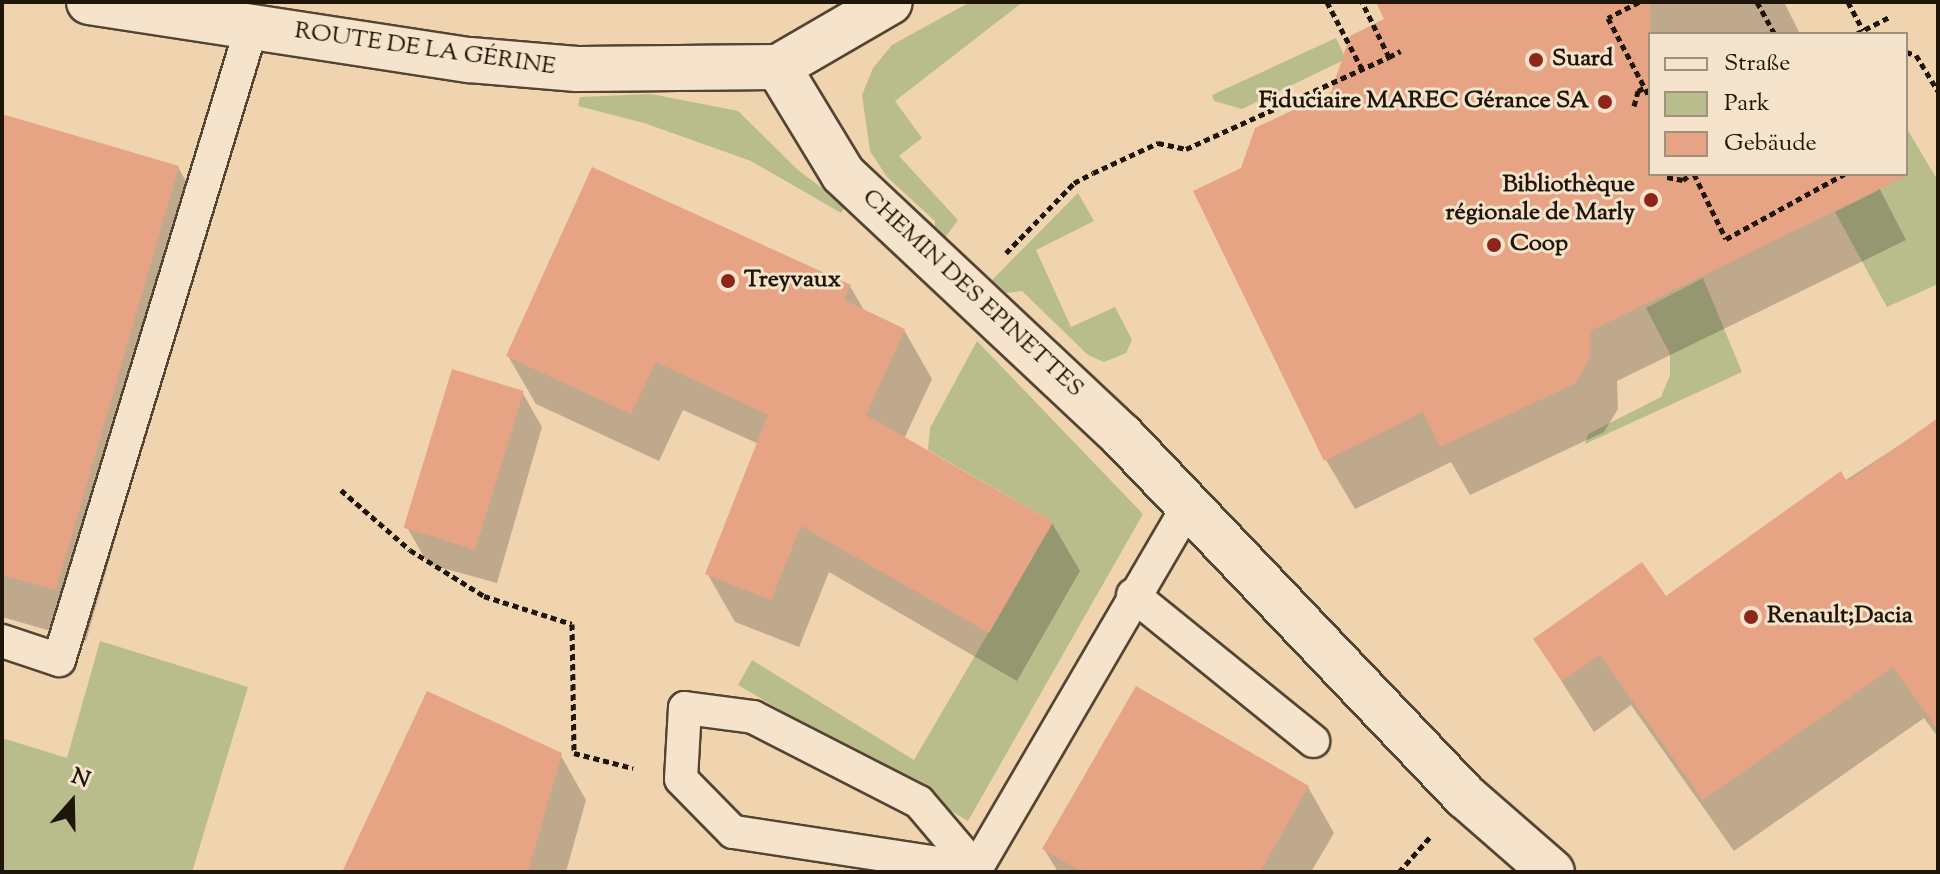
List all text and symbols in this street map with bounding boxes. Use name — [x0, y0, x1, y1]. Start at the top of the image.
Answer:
street label: ROUTE DE LA GÉRINE — [292, 17, 558, 83]
legend — [1648, 32, 1908, 176]
place label: Suard — [1552, 46, 1613, 74]
text: Straße — [1724, 47, 1790, 81]
marker: Suard — [1527, 51, 1545, 69]
text: Park — [1724, 87, 1770, 121]
place label: Fiduciaire MAREC Gérance SA — [1259, 88, 1589, 116]
marker: Fiduciaire MAREC Gérance SA — [1596, 93, 1614, 111]
text: Gebäude — [1724, 127, 1817, 161]
place label: Bibliothèque régionale de Marly — [1446, 172, 1635, 228]
street label: CHEMIN DES EPINETTES — [855, 184, 1089, 404]
marker: Bibliothèque régionale de Marly — [1642, 191, 1660, 209]
place label: Coop — [1510, 231, 1568, 259]
marker: Coop — [1485, 236, 1503, 254]
place label: Treyvaux — [744, 267, 841, 295]
marker: Treyvaux — [719, 272, 737, 290]
place label: Renault;Dacia — [1767, 603, 1913, 631]
marker: Renault;Dacia — [1742, 608, 1760, 626]
text: N — [66, 761, 94, 797]
north arrow — [32, 762, 112, 842]

